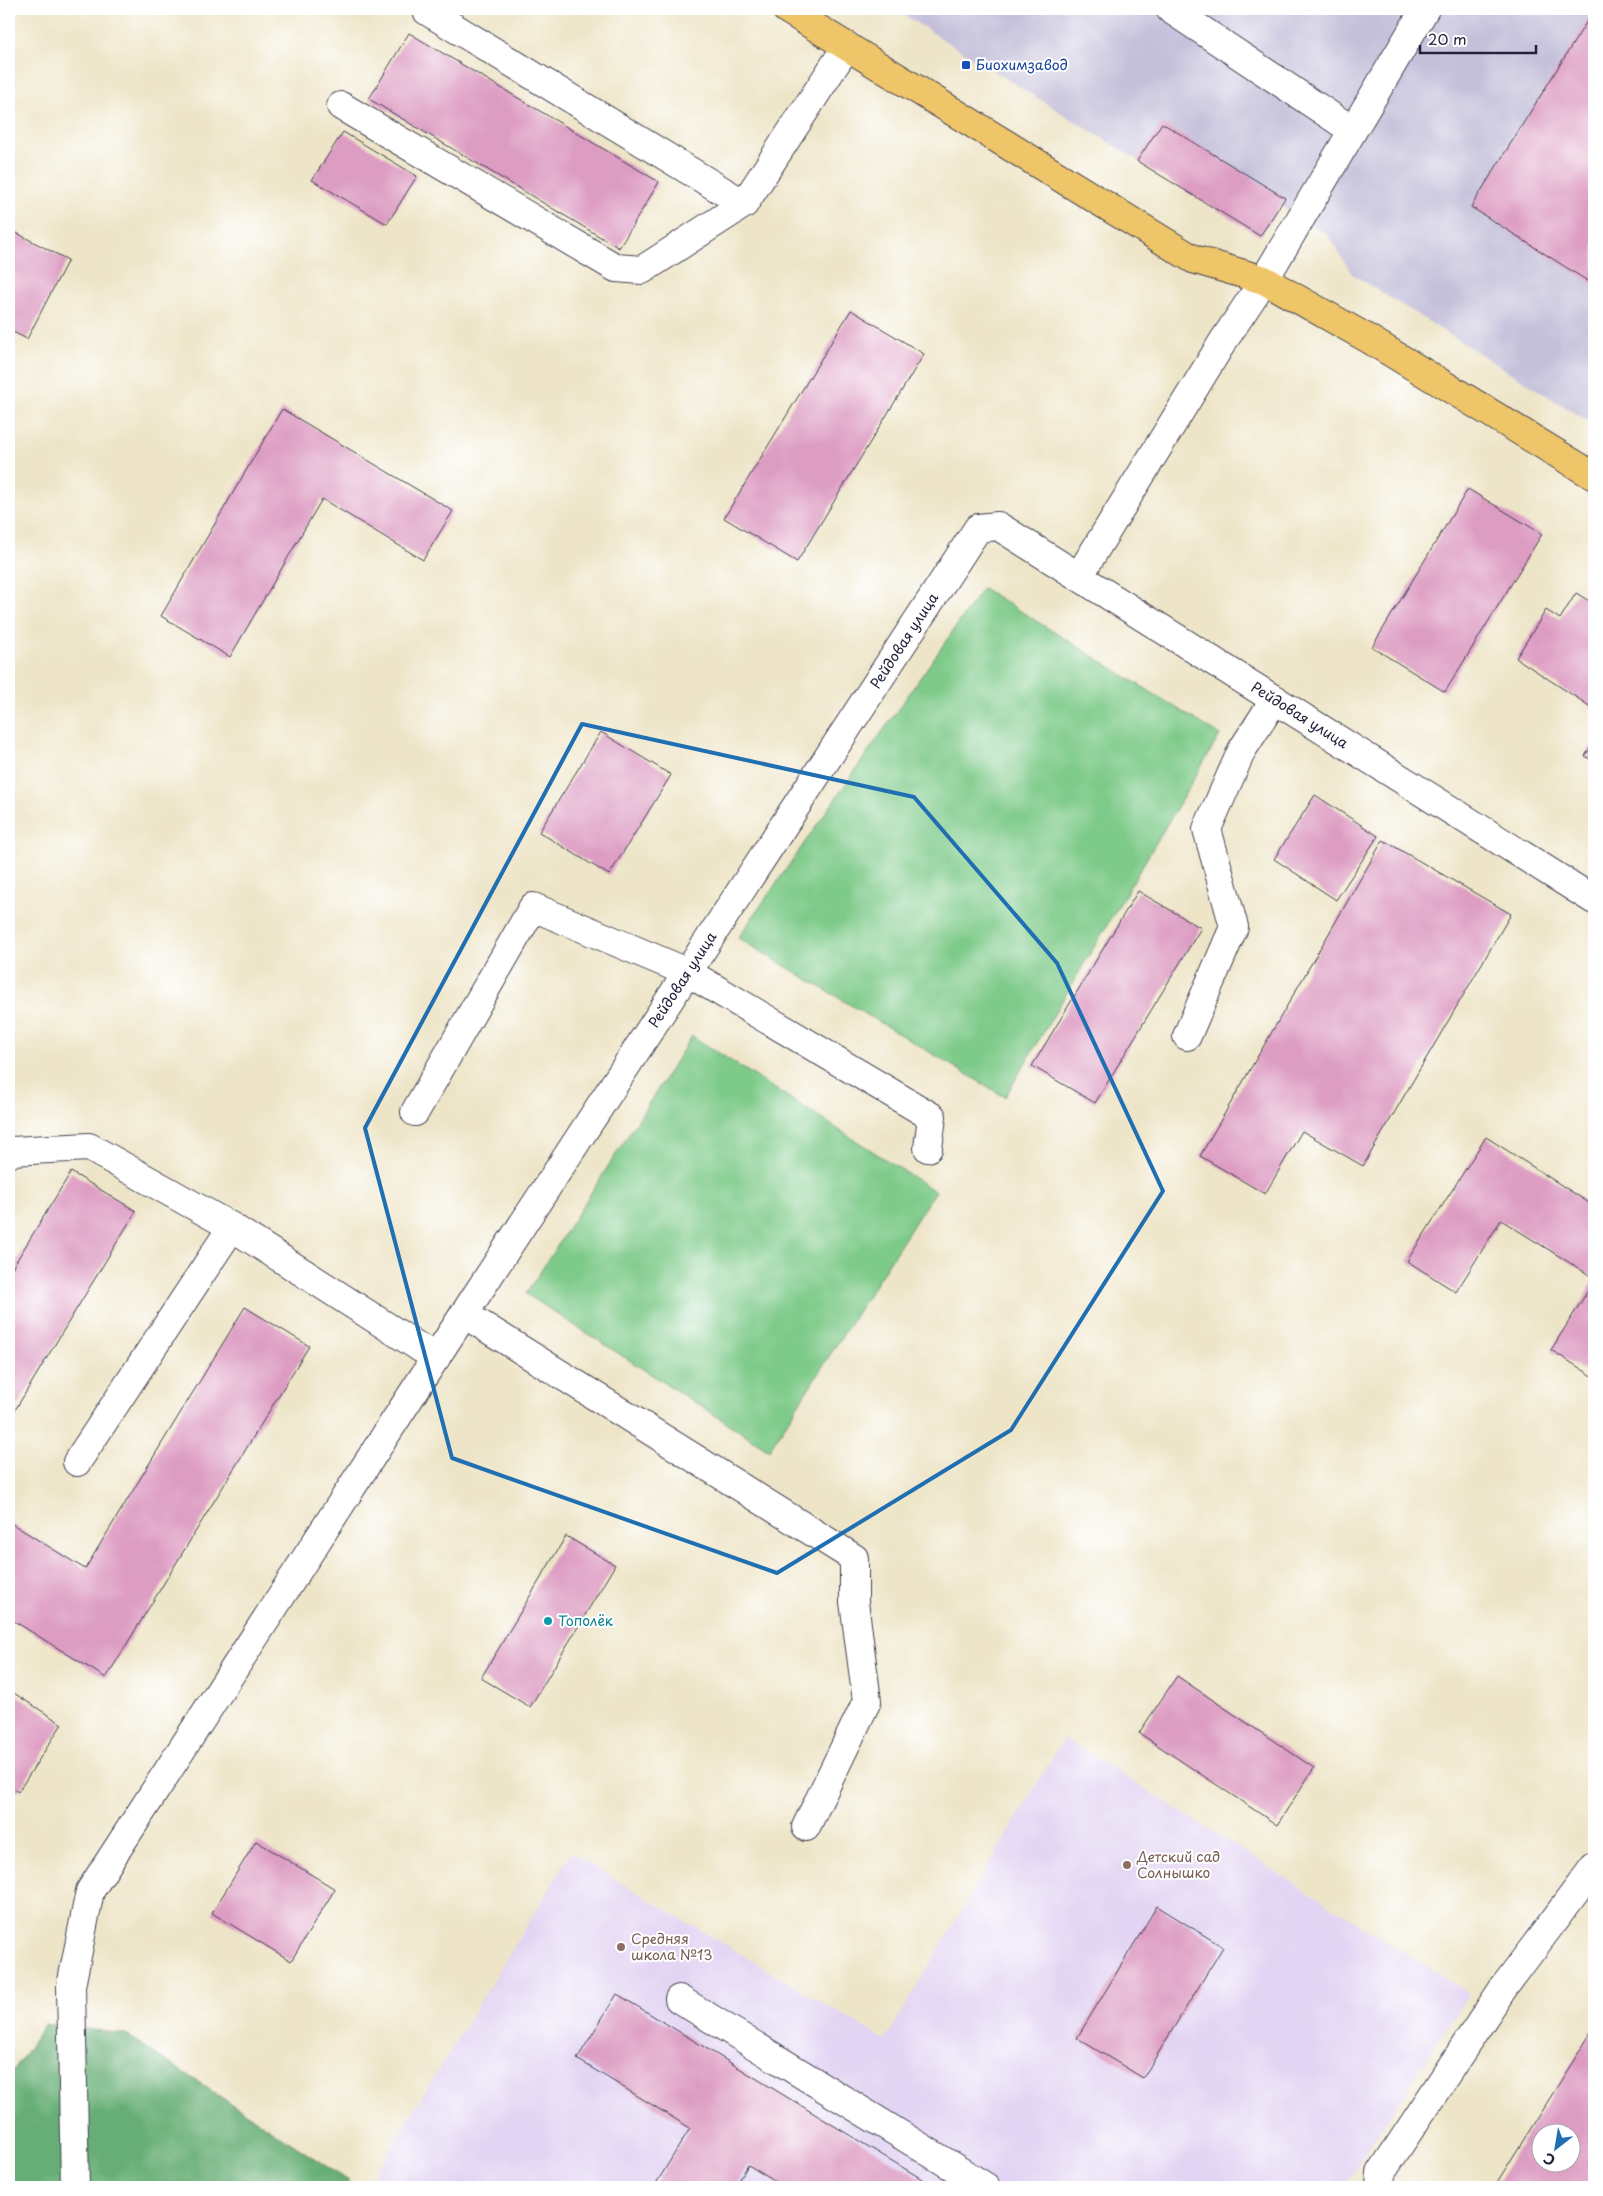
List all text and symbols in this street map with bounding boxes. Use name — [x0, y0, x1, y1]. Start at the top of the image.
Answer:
scale bar — [1420, 22, 1537, 54]
text: 20 m — [1428, 27, 1467, 50]
place label: Биохимзавод — [976, 54, 1068, 75]
marker: Биохимзавод — [960, 59, 972, 71]
street label: Рейдовая улица — [865, 588, 943, 693]
street label: Рейдовая улица — [1247, 677, 1353, 753]
street label: Рейдовая улица — [643, 927, 721, 1032]
place label: Тополёк — [558, 1610, 614, 1631]
marker: Тополёк — [542, 1615, 554, 1627]
place label: Детский сад Солнышко — [1136, 1846, 1220, 1883]
marker: Детский сад Солнышко — [1121, 1859, 1133, 1871]
place label: Средняя школа №13 — [631, 1928, 713, 1965]
marker: Средняя школа №13 — [615, 1941, 627, 1953]
north arrow — [1530, 2124, 1580, 2174]
text: С — [1539, 2148, 1559, 2171]

